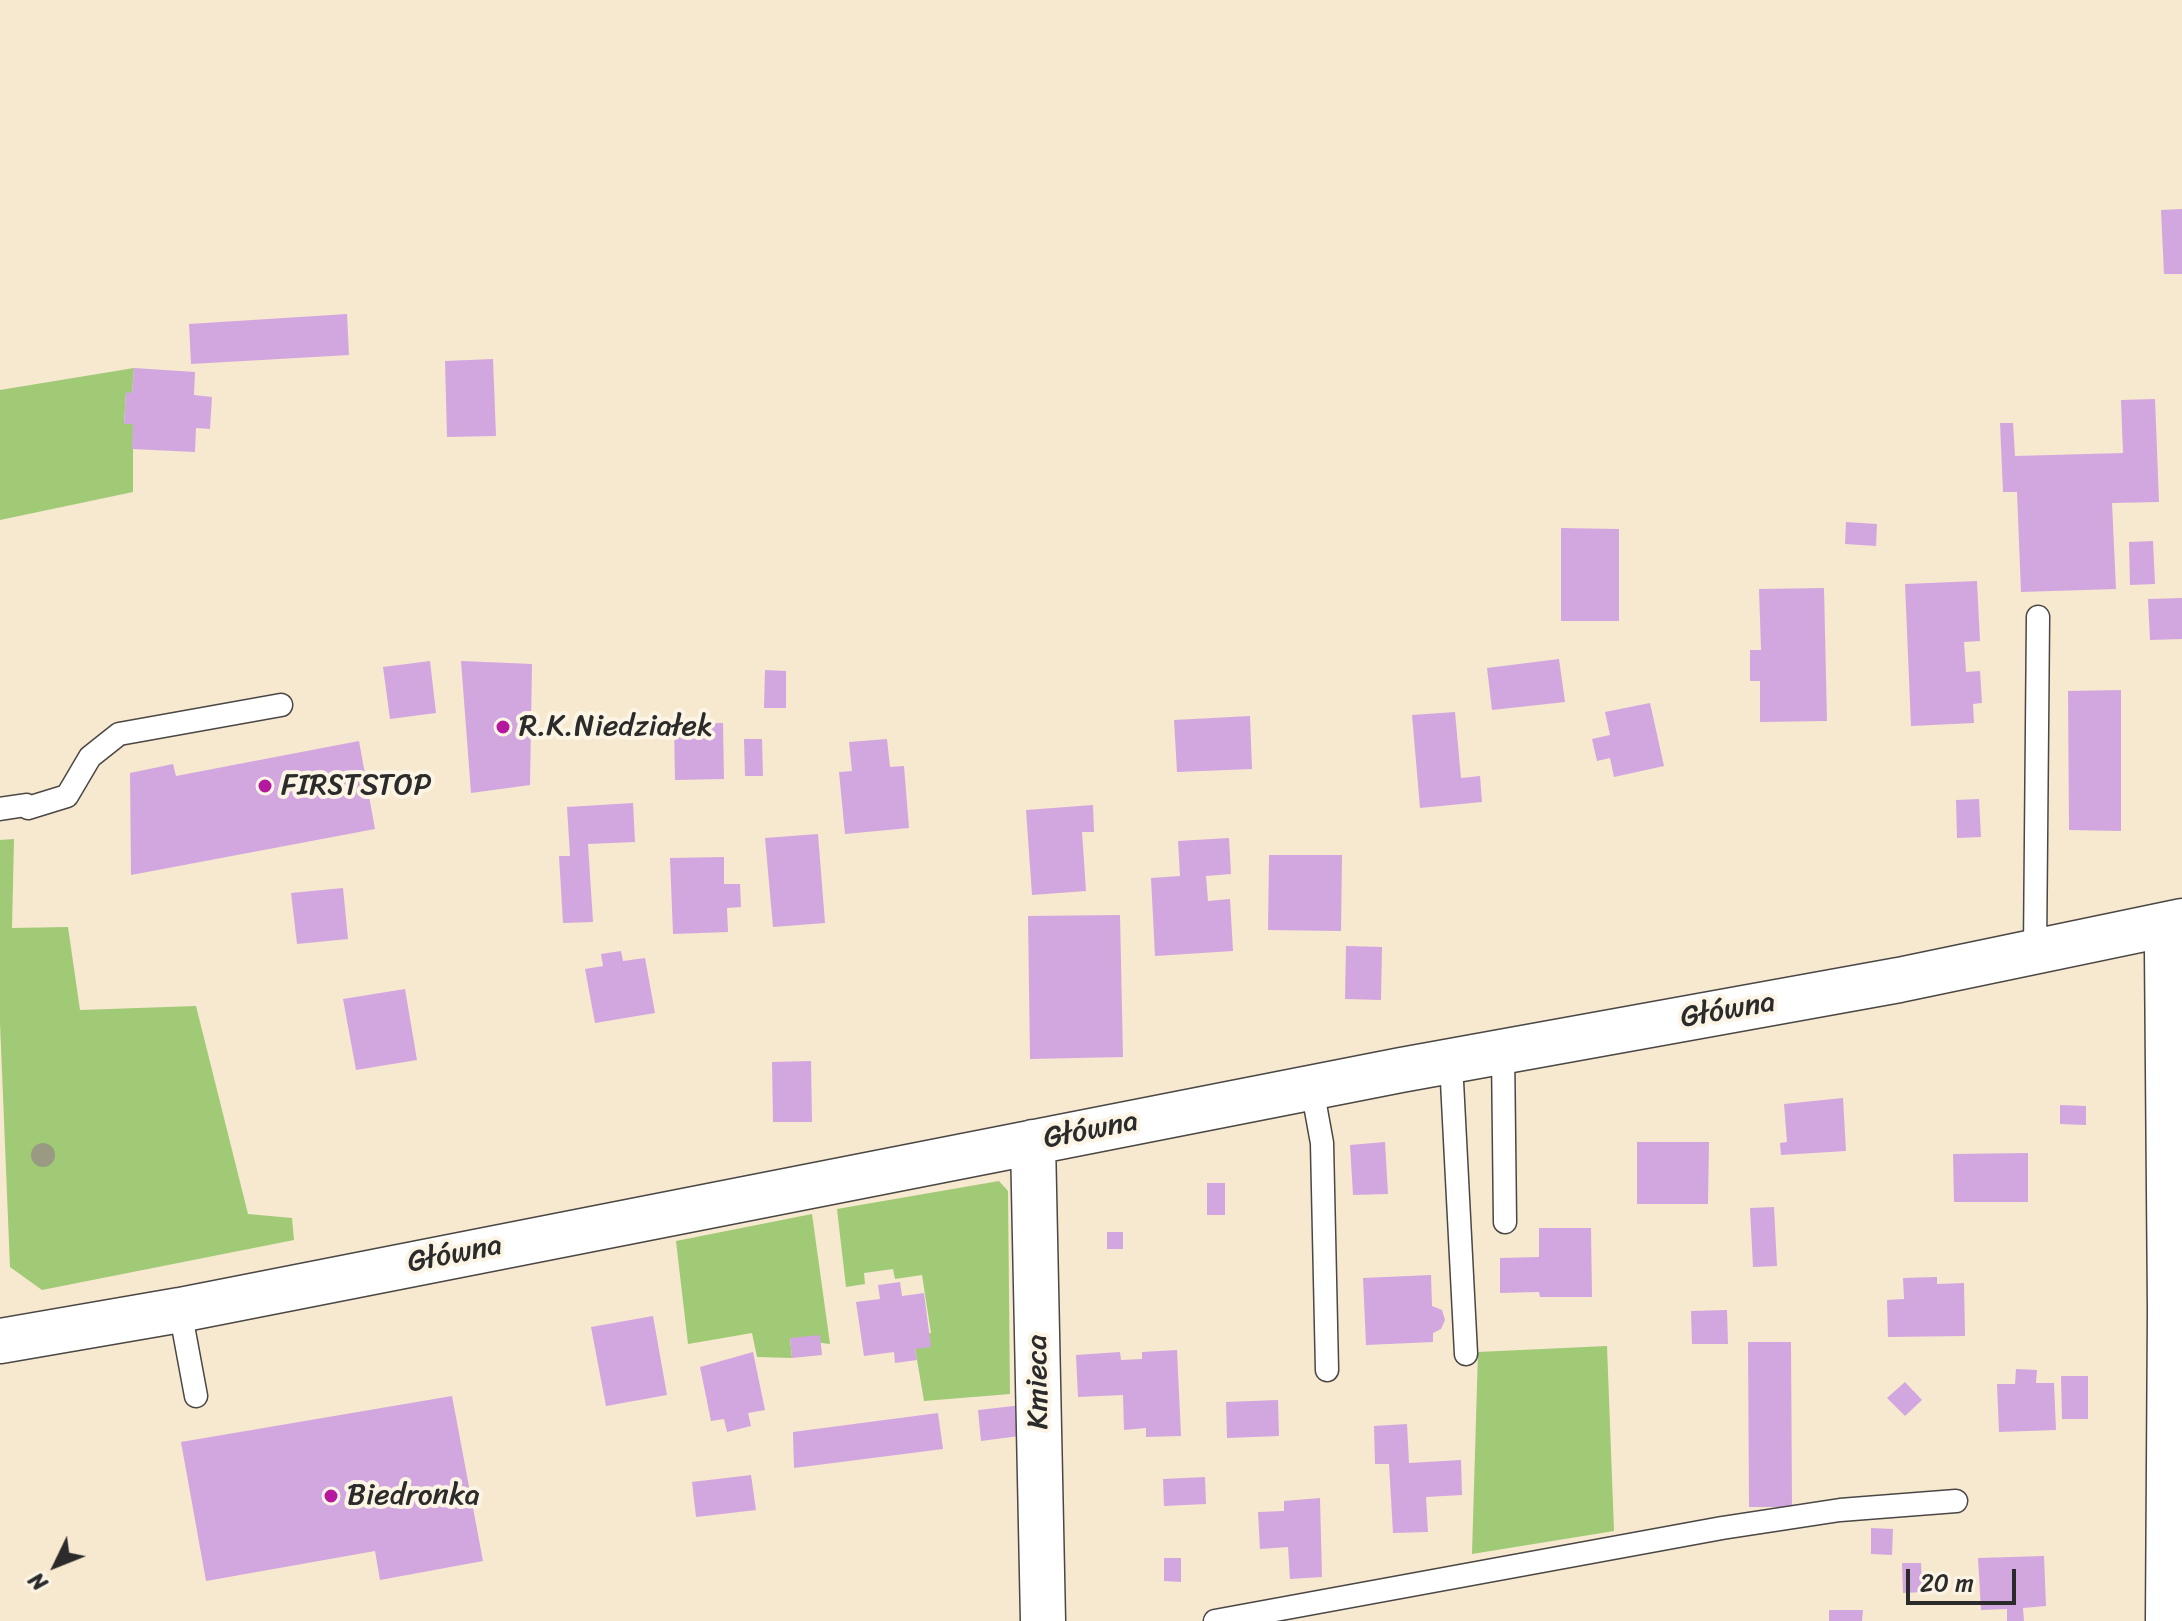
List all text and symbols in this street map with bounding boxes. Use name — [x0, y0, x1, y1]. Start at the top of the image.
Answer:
place label: R.K.Niedziałek — [519, 709, 713, 745]
marker: R.K.Niedziałek — [494, 718, 512, 736]
place label: FIRSTSTOP — [281, 768, 432, 804]
marker: FIRSTSTOP — [256, 777, 274, 795]
street label: Główna — [1678, 985, 1778, 1037]
street label: Główna — [1041, 1104, 1141, 1158]
street label: Główna — [405, 1228, 505, 1282]
street label: Kmieca — [1020, 1334, 1058, 1430]
place label: Biedronka — [347, 1478, 480, 1514]
marker: Biedronka — [322, 1487, 340, 1505]
north arrow — [16, 1525, 96, 1605]
scale bar — [1910, 1553, 2020, 1603]
text: 20 m — [1920, 1562, 1974, 1604]
text: N — [19, 1563, 58, 1601]

